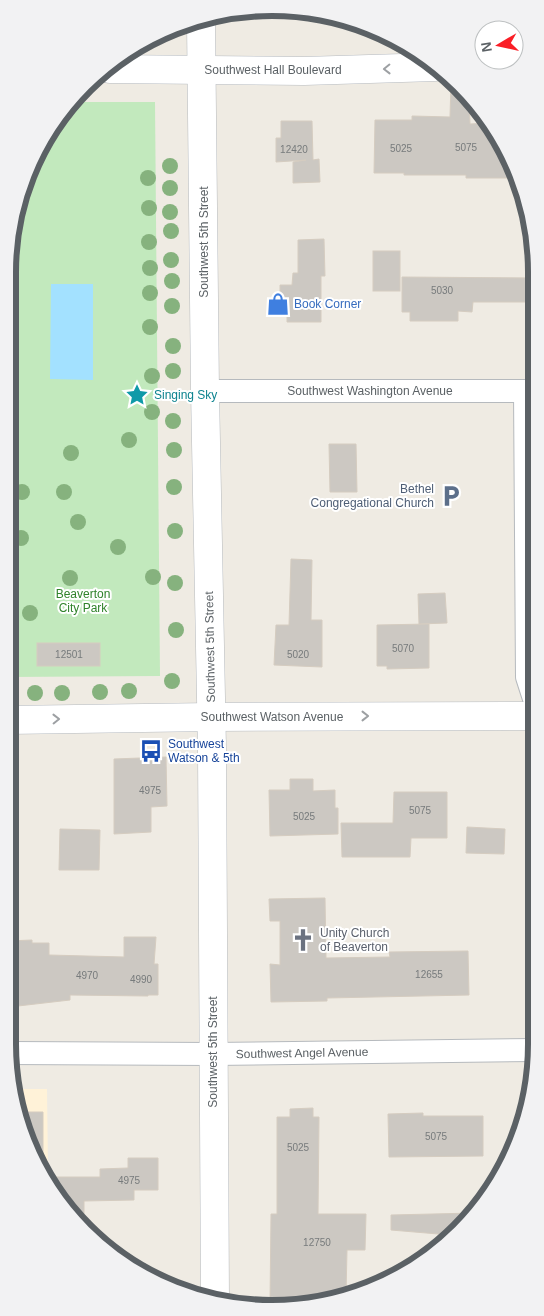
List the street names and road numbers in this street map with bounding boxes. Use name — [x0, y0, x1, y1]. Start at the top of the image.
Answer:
street label: Southwest Hall Boulevard — [204, 63, 342, 77]
street label: Southwest 5th Street — [197, 186, 211, 298]
street label: Southwest Washington Avenue — [287, 384, 453, 398]
street label: Southwest 5th Street — [202, 591, 218, 703]
street label: Southwest Watson Avenue — [201, 710, 344, 724]
street label: Southwest 5th Street — [206, 996, 220, 1108]
street label: Southwest Angel Avenue — [236, 1045, 369, 1061]

